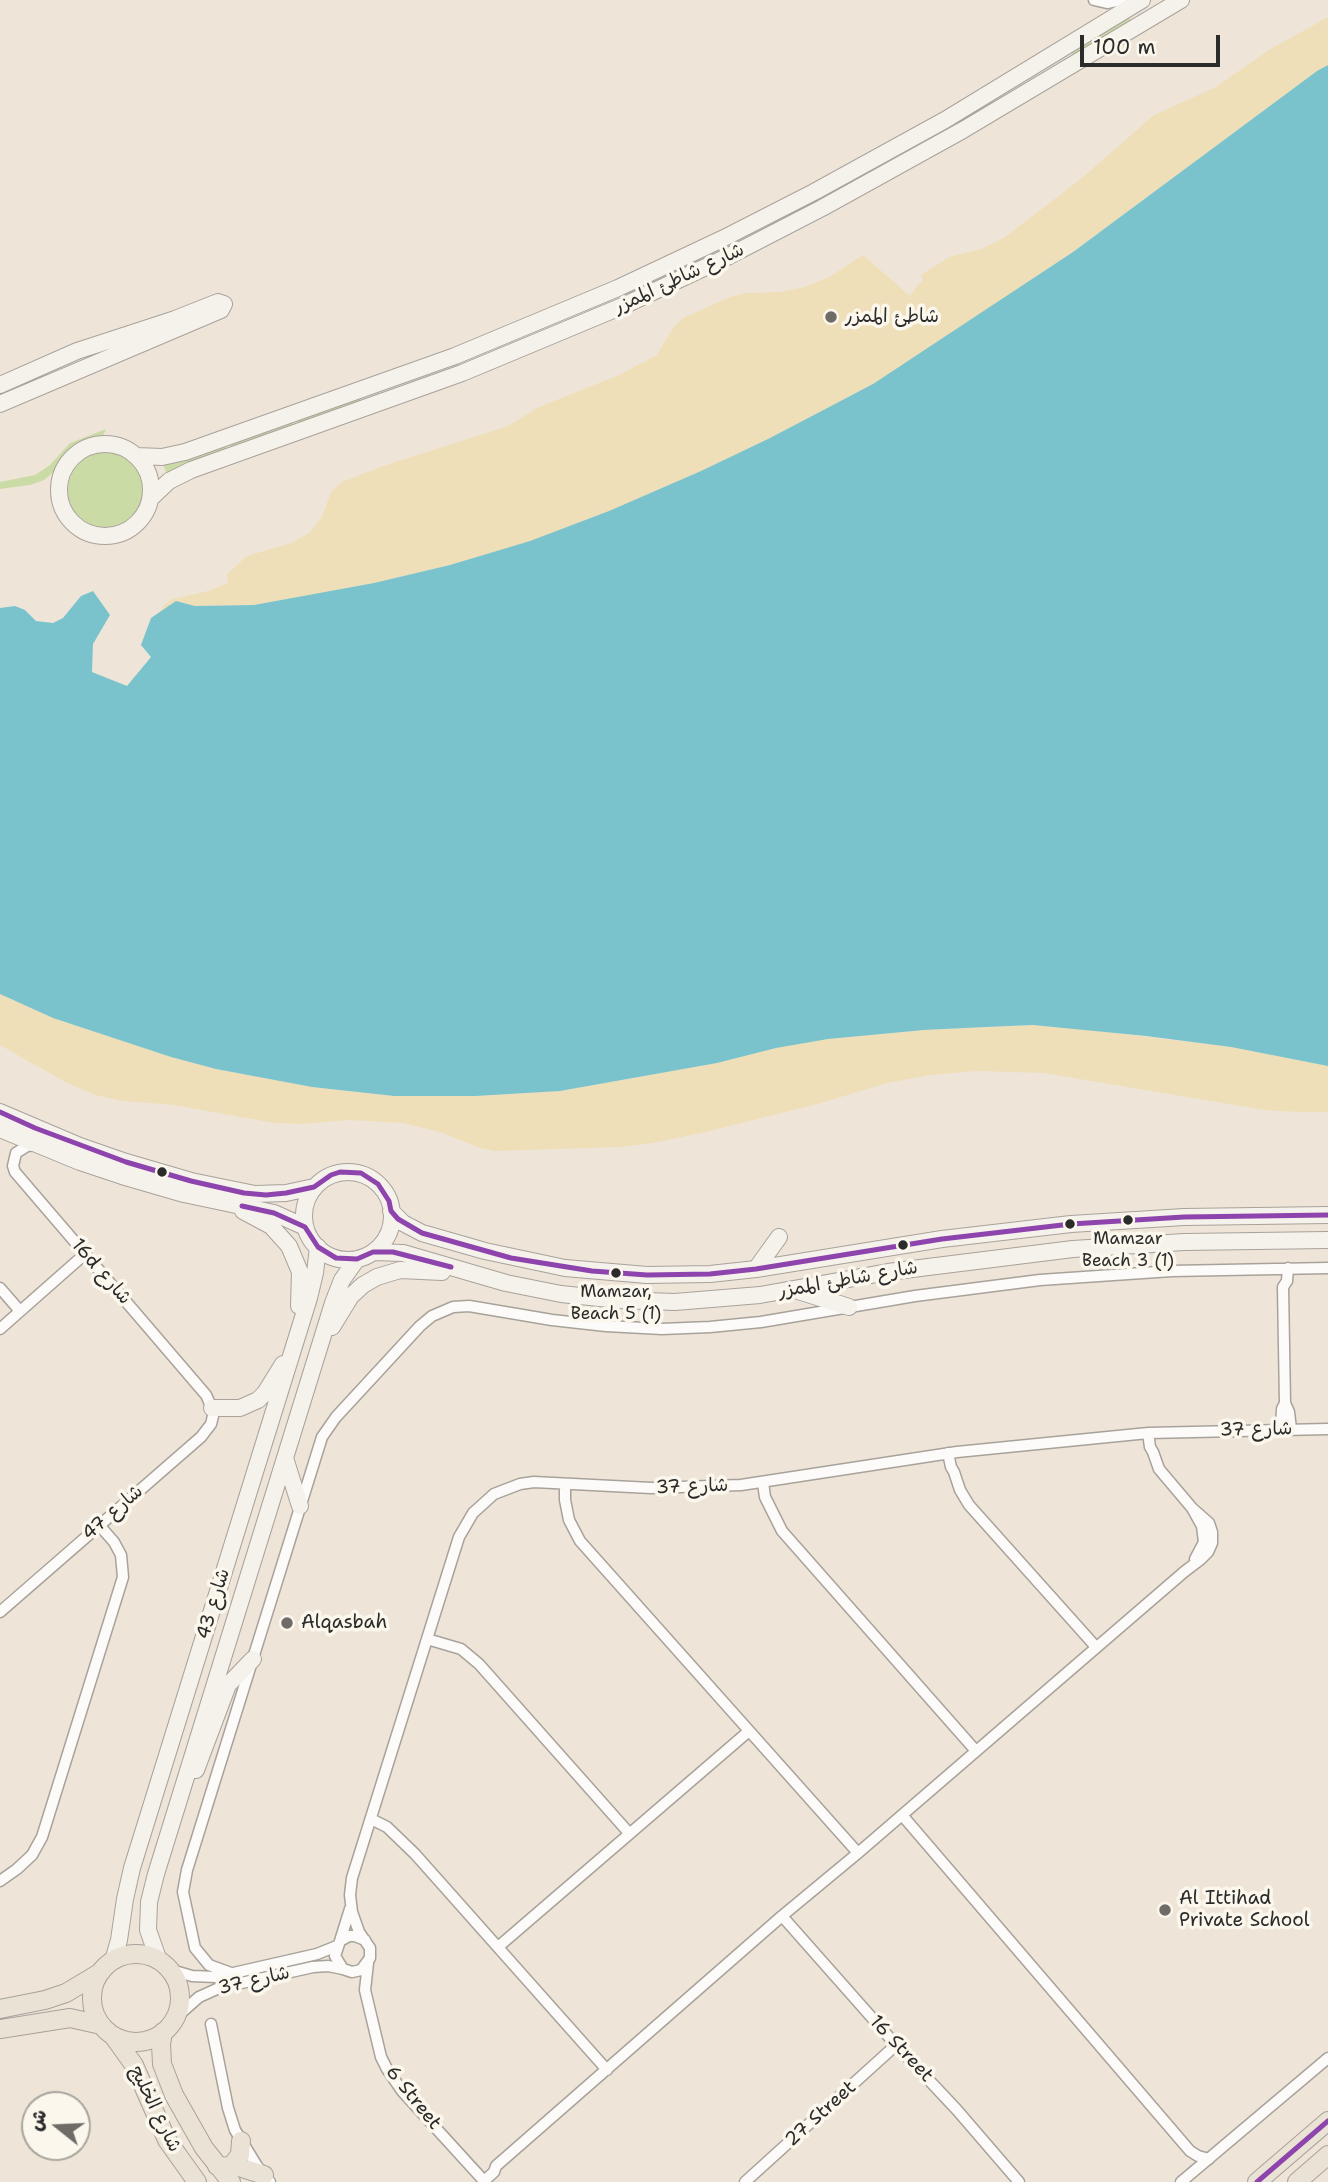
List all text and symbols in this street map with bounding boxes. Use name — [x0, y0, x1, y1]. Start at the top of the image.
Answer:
scale bar — [1083, 21, 1223, 65]
text: 100 m — [1093, 33, 1156, 61]
street label: شارع شاطئ الممزر — [610, 239, 748, 319]
place label: شاطئ الممزر — [845, 306, 939, 328]
marker: شاطئ الممزر — [823, 309, 839, 325]
unlabelled marker — [155, 1165, 169, 1179]
marker: Mamzar Beach 3 (1) — [1121, 1213, 1135, 1227]
unlabelled marker — [1063, 1217, 1077, 1231]
place label: Mamzar Beach 3 (1) — [1082, 1230, 1174, 1270]
street label: 16d شارع — [66, 1234, 136, 1310]
unlabelled marker — [896, 1238, 910, 1252]
street label: شارع شاطئ الممزر — [776, 1256, 920, 1304]
marker: Mamzar, Beach 5 (1) — [609, 1266, 623, 1280]
place label: Mamzar, Beach 5 (1) — [571, 1283, 661, 1323]
street label: شارع 37 — [1220, 1418, 1292, 1442]
street label: شارع 37 — [655, 1474, 729, 1500]
street label: شارع 47 — [78, 1480, 148, 1546]
street label: شارع 43 — [192, 1566, 236, 1642]
place label: Alqasbah — [301, 1612, 387, 1634]
marker: Alqasbah — [279, 1615, 295, 1631]
place label: Al Ittihad Private School — [1179, 1888, 1309, 1932]
marker: Al Ittihad Private School — [1157, 1902, 1173, 1918]
street label: شارع 37 — [216, 1962, 292, 2000]
street label: 16 Street — [864, 2011, 938, 2087]
street label: 6 Street — [380, 2061, 446, 2135]
street label: شارع الخليج — [124, 2062, 186, 2156]
street label: 27 Street — [781, 2076, 861, 2152]
north arrow — [21, 2091, 91, 2161]
text: ش — [22, 2106, 53, 2134]

